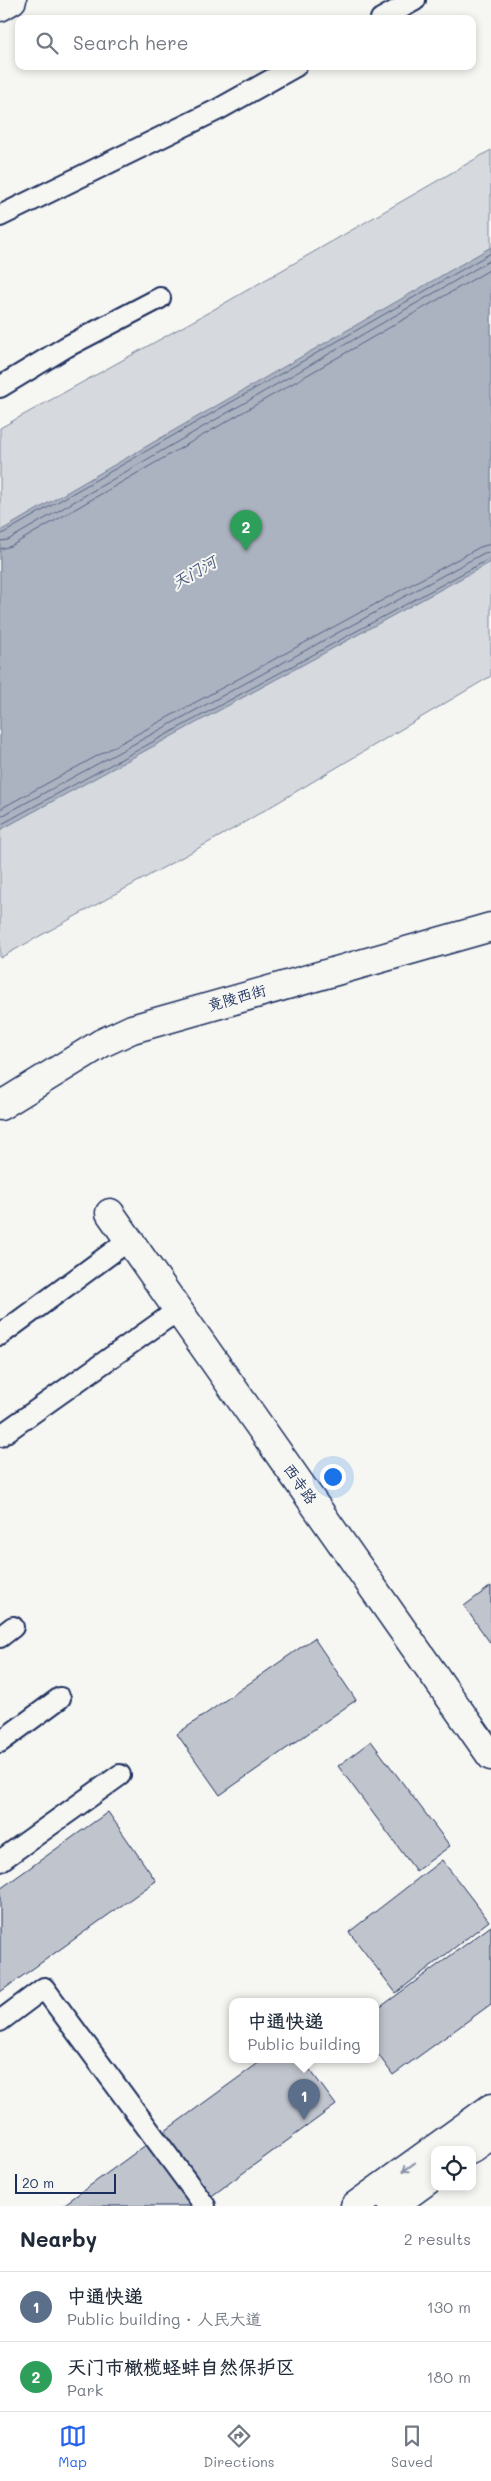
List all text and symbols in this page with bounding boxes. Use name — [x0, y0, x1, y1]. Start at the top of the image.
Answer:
search box — [15, 15, 476, 70]
icon: search — [33, 29, 61, 57]
text: Search here — [73, 30, 189, 55]
pin: 2 — [230, 510, 262, 551]
water label: 天门河 — [168, 549, 222, 593]
street label: 竟陵西街 — [205, 979, 268, 1015]
street label: 西寺路 — [280, 1459, 322, 1508]
your location — [320, 1464, 346, 1490]
popup — [229, 1998, 379, 2063]
text: 中通快递 — [247, 2008, 323, 2033]
text: Public building — [247, 2033, 361, 2054]
pin: 1 — [288, 2079, 320, 2120]
map controls — [431, 2146, 476, 2191]
button: locate — [431, 2146, 476, 2191]
one-way arrow — [403, 2162, 416, 2173]
scale bar — [15, 2171, 116, 2194]
text: 20 m — [22, 2173, 54, 2192]
text: Nearby — [20, 2225, 97, 2252]
text: 2 results — [404, 2228, 471, 2249]
text: 中通快递 — [67, 2283, 143, 2308]
text: 1 — [32, 2296, 40, 2317]
text: 130 m — [427, 2296, 471, 2317]
text: Public building · 人民大道 — [67, 2308, 261, 2329]
text: 天门市橄榄蛏蚌自然保护区 — [67, 2354, 295, 2379]
text: 2 — [32, 2366, 40, 2387]
text: 180 m — [426, 2366, 471, 2387]
text: Park — [67, 2379, 103, 2400]
tab: Map — [58, 2422, 87, 2471]
tab: Directions — [203, 2422, 275, 2471]
tab: Saved — [391, 2422, 433, 2471]

